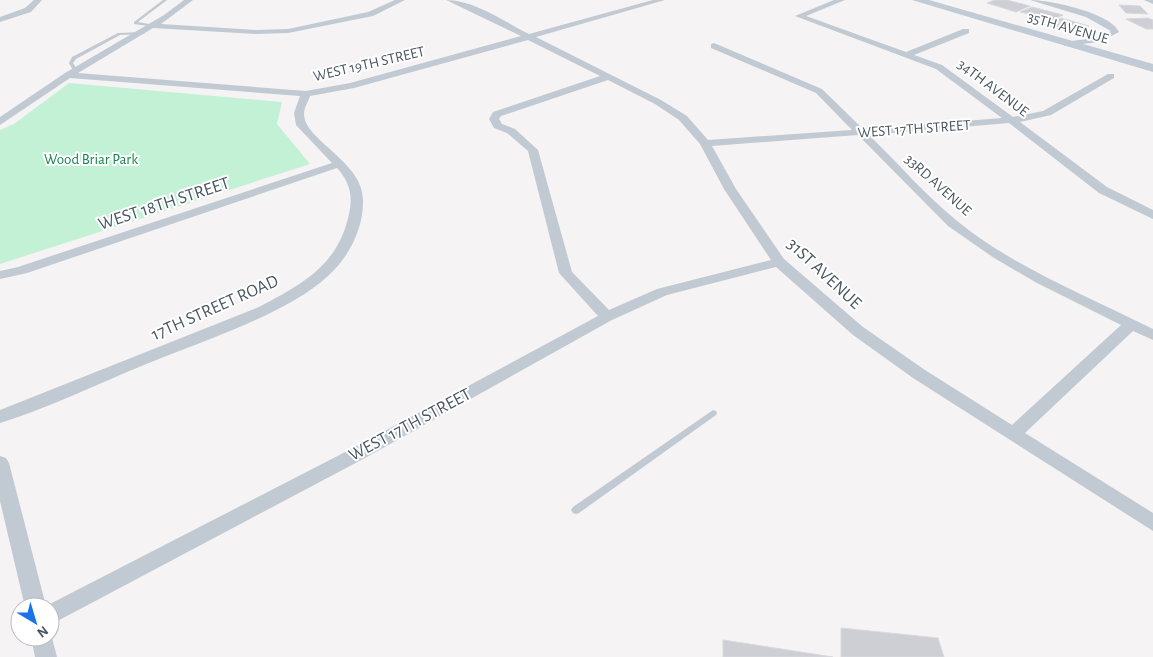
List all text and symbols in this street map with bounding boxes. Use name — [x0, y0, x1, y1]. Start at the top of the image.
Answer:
street label: 35TH AVENUE — [1026, 9, 1110, 47]
street label: WEST 19TH STREET — [312, 44, 427, 84]
street label: 34TH AVENUE — [955, 57, 1031, 119]
street label: WEST 17TH STREET — [857, 118, 972, 140]
street label: 33RD AVENUE — [902, 151, 974, 219]
park label: Wood Briar Park — [44, 152, 138, 167]
street label: WEST 18TH STREET — [96, 174, 232, 234]
street label: 31ST AVENUE — [783, 235, 865, 313]
street label: 17TH STREET ROAD — [149, 272, 281, 344]
street label: WEST 17TH STREET — [346, 385, 474, 465]
north arrow — [10, 597, 60, 647]
text: N — [34, 623, 51, 640]

